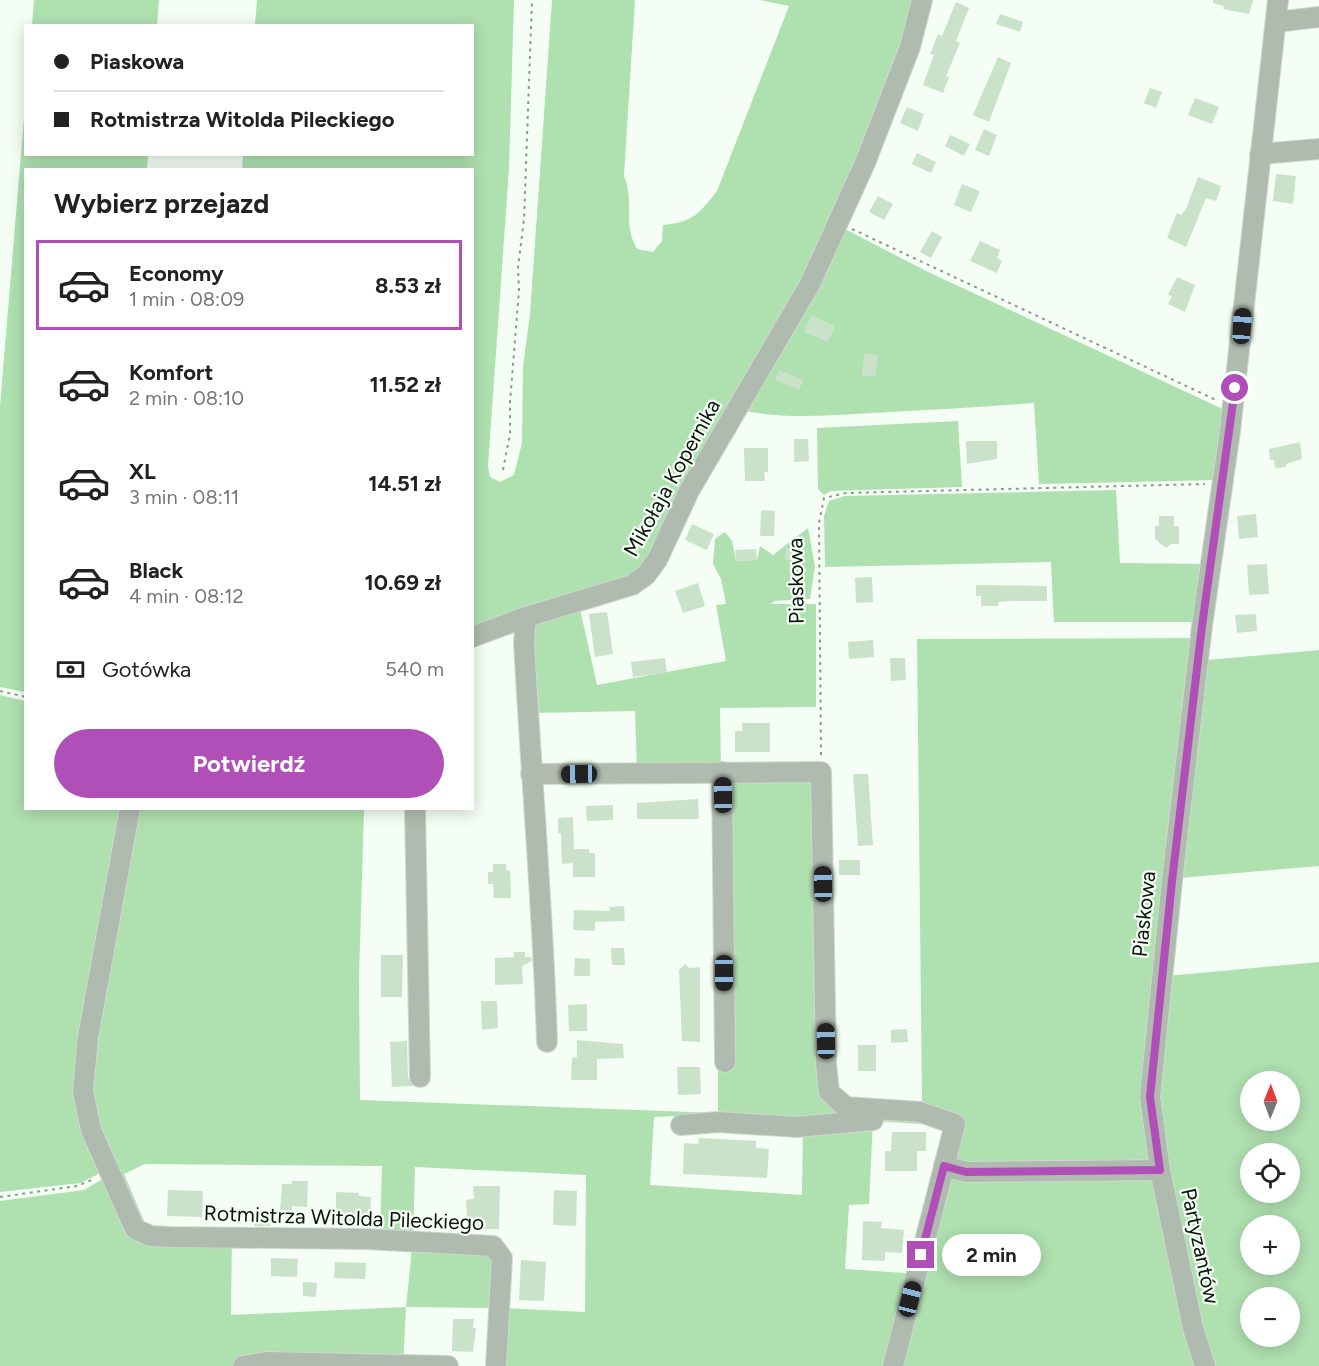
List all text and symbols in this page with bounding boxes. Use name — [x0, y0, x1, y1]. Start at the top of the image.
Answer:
text: Piaskowa — [90, 48, 184, 75]
text: Rotmistrza Witolda Pileckiego — [90, 106, 394, 133]
text: Wybierz przejazd — [54, 187, 269, 220]
icon: car — [57, 258, 111, 312]
text: Economy — [129, 260, 224, 287]
text: 8.53 zł — [375, 272, 441, 299]
text: 1 min · 08:09 — [129, 287, 244, 311]
car — [1232, 307, 1252, 345]
icon: car — [57, 357, 111, 411]
text: Komfort — [129, 359, 213, 386]
text: 11.52 zł — [369, 371, 441, 398]
route start — [1221, 374, 1248, 401]
text: 2 min · 08:10 — [129, 386, 244, 410]
street label: Mikołaja Kopernika — [618, 395, 725, 561]
icon: car — [57, 456, 111, 510]
text: XL — [129, 458, 156, 485]
text: 14.51 zł — [368, 470, 441, 497]
text: 3 min · 08:11 — [129, 485, 239, 509]
street label: Piaskowa — [782, 538, 809, 624]
icon: car — [57, 555, 111, 609]
text: Black — [129, 557, 183, 584]
text: 10.69 zł — [364, 569, 441, 596]
text: 4 min · 08:12 — [129, 584, 244, 608]
icon: cash — [54, 653, 87, 686]
text: Gotówka — [102, 656, 191, 683]
text: 540 m — [385, 657, 444, 681]
button: Potwierdź — [54, 729, 444, 798]
car — [561, 765, 597, 783]
car — [714, 777, 732, 813]
car — [814, 866, 832, 902]
street label: Piaskowa — [1127, 870, 1160, 958]
car — [715, 955, 733, 991]
car — [817, 1023, 835, 1059]
north arrow — [1240, 1071, 1300, 1131]
map controls — [1240, 1071, 1300, 1347]
button: locate — [1240, 1143, 1300, 1203]
street label: Partyzantów — [1176, 1186, 1225, 1307]
street label: Rotmistrza Witolda Pileckiego — [203, 1200, 485, 1235]
button: + — [1240, 1215, 1300, 1275]
callout: 2 min — [942, 1234, 1041, 1276]
route end — [907, 1241, 934, 1268]
text: 2 min — [966, 1243, 1017, 1267]
car — [897, 1279, 923, 1319]
button: − — [1240, 1287, 1300, 1347]

